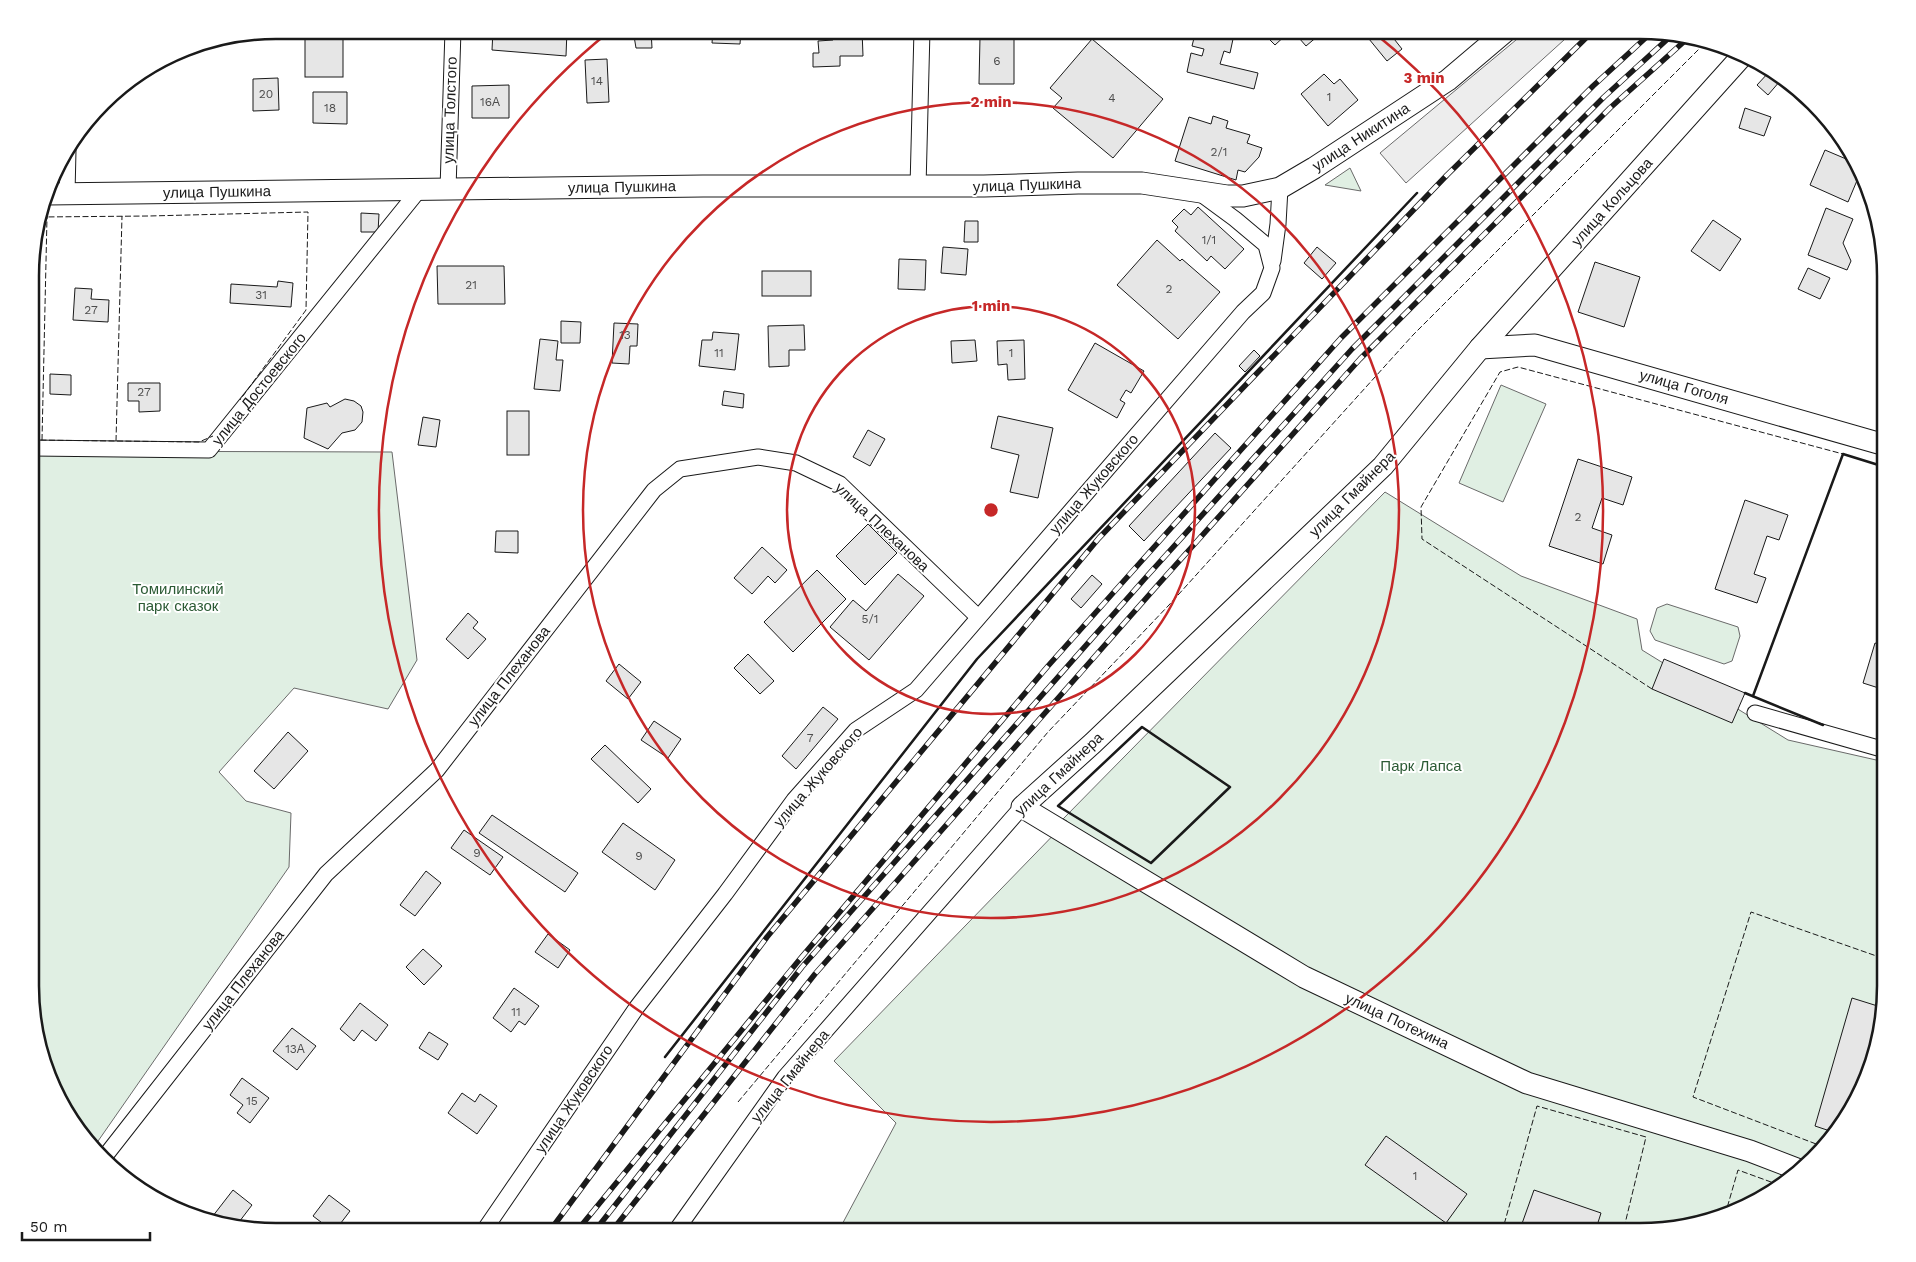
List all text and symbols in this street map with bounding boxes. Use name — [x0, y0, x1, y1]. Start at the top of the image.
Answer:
house number: 6 — [993, 54, 1001, 68]
street label: улица Толстого — [439, 56, 461, 164]
text: 3 min — [1404, 69, 1444, 87]
house number: 14 — [591, 74, 603, 88]
house number: 20 — [259, 87, 273, 101]
house number: 1 — [1327, 90, 1331, 104]
house number: 4 — [1108, 91, 1116, 105]
text: 2 min — [970, 93, 1012, 111]
house number: 16А — [480, 95, 500, 109]
street label: улица Никитина — [1309, 98, 1414, 175]
house number: 18 — [324, 101, 336, 115]
house number: 2/1 — [1211, 145, 1227, 159]
street label: улица Кольцова — [1568, 154, 1657, 250]
street label: улица Пушкина — [973, 174, 1082, 196]
street label: улица Пушкина — [568, 177, 677, 197]
street label: улица Пушкина — [163, 182, 272, 202]
house number: 1/1 — [1202, 233, 1216, 247]
house number: 21 — [465, 278, 477, 292]
house number: 2 — [1166, 282, 1173, 296]
house number: 31 — [255, 288, 267, 302]
text: 1 min — [972, 297, 1010, 315]
house number: 27 — [84, 303, 98, 317]
house number: 13 — [619, 328, 631, 342]
street label: улица Достоевского — [208, 329, 310, 449]
house number: 11 — [714, 346, 724, 360]
house number: 1 — [1009, 346, 1013, 360]
street label: улица Гоголя — [1637, 366, 1731, 408]
house number: 27 — [137, 385, 151, 399]
street label: улица Жуковского — [1046, 430, 1142, 538]
street label: улица Гмайнера — [1305, 447, 1399, 541]
street label: улица Плеханова — [831, 479, 933, 576]
centre of rings — [982, 501, 1000, 519]
house number: 2 — [1575, 510, 1582, 524]
park label: Томилинский парк сказок — [132, 580, 224, 615]
house number: 5/1 — [862, 612, 878, 626]
street label: улица Плеханова — [464, 622, 554, 730]
street label: улица Жуковского — [770, 723, 866, 831]
street label: улица Гмайнера — [1011, 728, 1107, 819]
house number: 7 — [807, 731, 814, 745]
park label: Парк Лапса — [1380, 757, 1462, 775]
house number: 9 — [473, 846, 481, 860]
house number: 9 — [635, 849, 643, 863]
street label: улица Плеханова — [198, 926, 288, 1034]
street label: улица Потехина — [1342, 989, 1452, 1053]
house number: 11 — [511, 1005, 521, 1019]
street label: улица Гмайнера — [747, 1026, 833, 1126]
house number: 13А — [285, 1042, 305, 1056]
street label: улица Жуковского — [531, 1042, 617, 1156]
house number: 15 — [246, 1094, 258, 1108]
house number: 1 — [1413, 1169, 1417, 1183]
scale bar — [22, 1210, 150, 1242]
text: 50 m — [30, 1218, 67, 1236]

